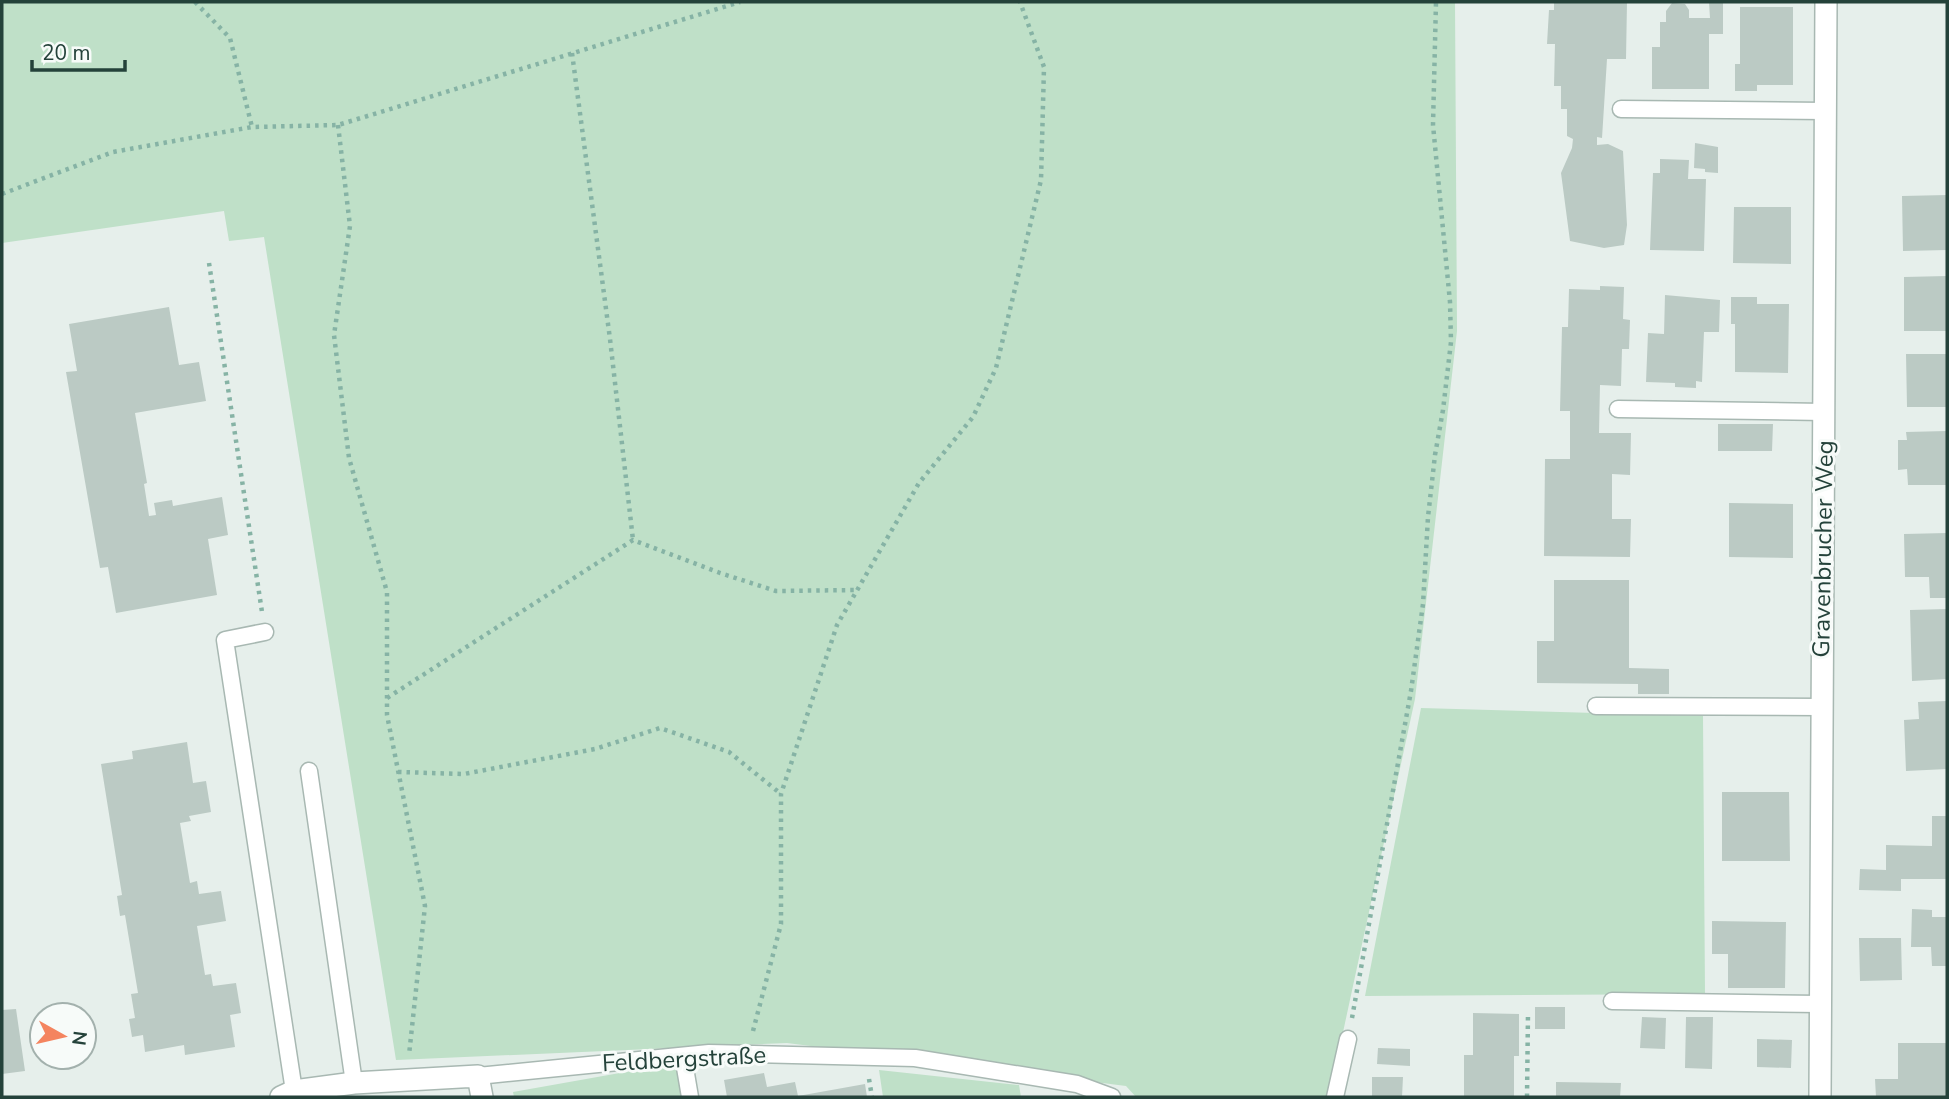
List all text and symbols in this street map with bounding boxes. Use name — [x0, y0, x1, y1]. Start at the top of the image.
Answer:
scale bar — [32, 28, 124, 72]
text: 20 m — [42, 39, 91, 67]
street label: Gravenbrucher Weg — [1805, 440, 1841, 658]
north arrow — [28, 1001, 98, 1071]
text: N — [65, 1029, 93, 1047]
street label: Feldbergstraße — [601, 1039, 767, 1079]

